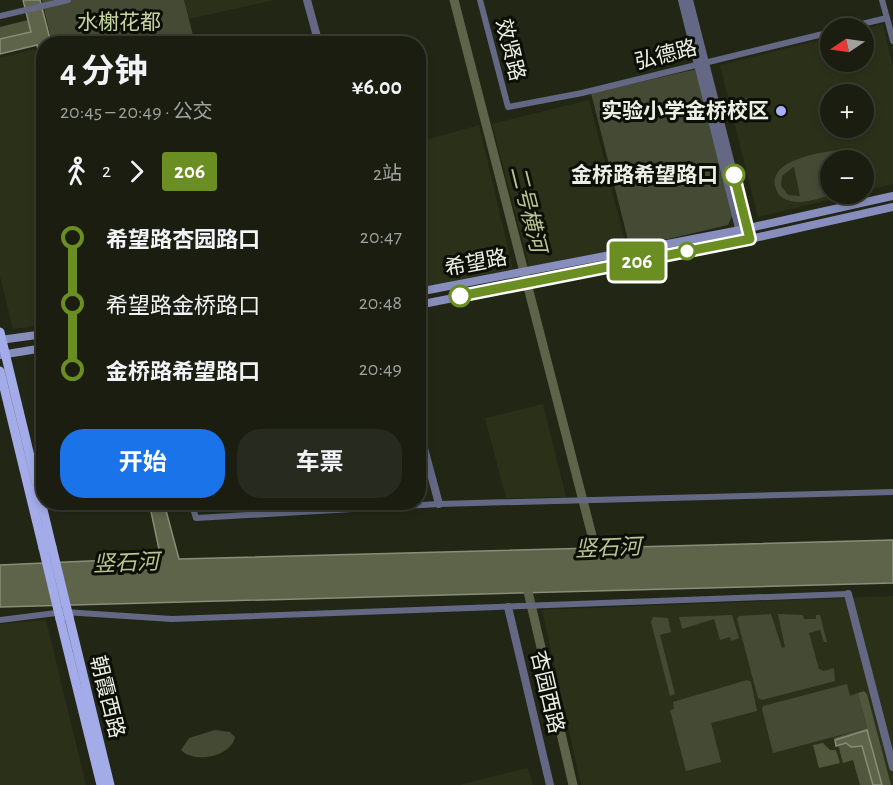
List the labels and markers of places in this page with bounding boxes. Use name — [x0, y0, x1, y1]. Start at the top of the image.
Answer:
place label: 实验小学金桥校区 — [601, 99, 769, 122]
marker: 实验小学金桥校区 — [774, 104, 788, 118]
place label: 金桥路希望路口 — [571, 163, 718, 186]
marker: 金桥路希望路口 — [723, 164, 745, 186]
unlabelled marker — [678, 242, 696, 260]
unlabelled marker — [449, 285, 471, 307]

